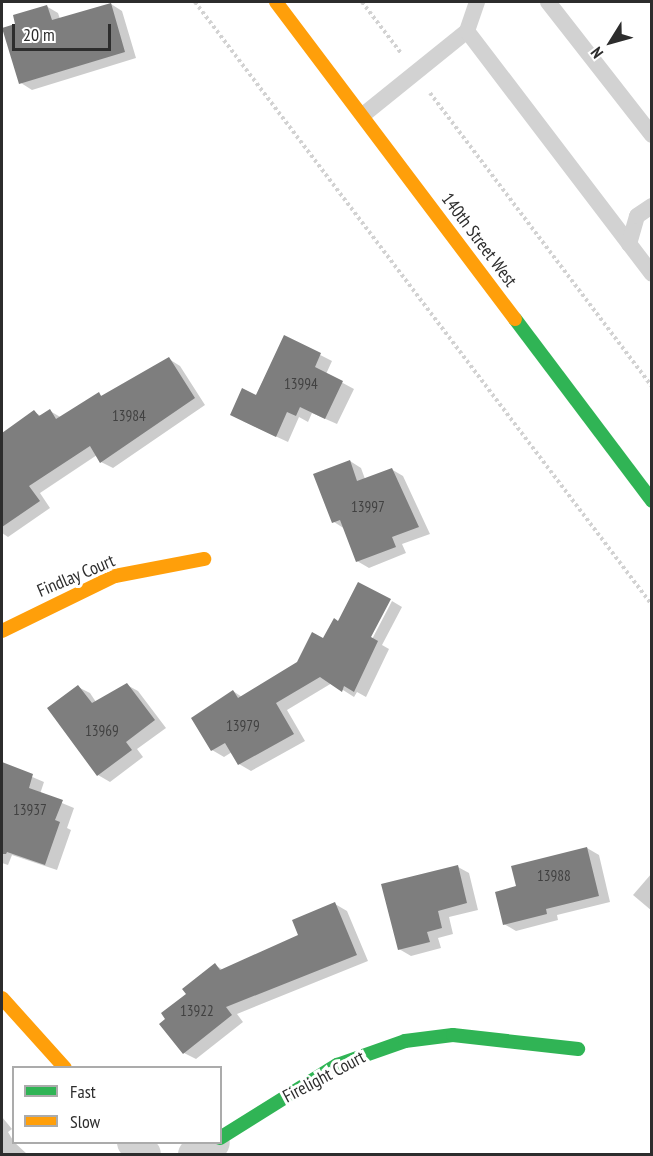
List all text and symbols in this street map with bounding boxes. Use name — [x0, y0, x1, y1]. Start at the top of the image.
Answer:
scale bar — [15, 12, 114, 50]
north arrow — [581, 12, 641, 72]
text: 20 m — [23, 23, 55, 46]
text: N — [586, 43, 607, 62]
street label: 140th Street West — [437, 189, 521, 291]
house number: 13994 — [284, 375, 318, 393]
house number: 13984 — [112, 407, 146, 425]
house number: 13997 — [351, 498, 385, 516]
street label: Findlay Court — [34, 550, 118, 602]
house number: 13979 — [226, 717, 260, 735]
house number: 13969 — [85, 722, 119, 740]
house number: 13937 — [13, 801, 47, 819]
house number: 13988 — [537, 867, 571, 885]
house number: 13922 — [180, 1002, 214, 1020]
street label: Firelight Court — [279, 1046, 369, 1108]
legend — [12, 1066, 222, 1144]
text: Fast — [70, 1080, 96, 1103]
text: Slow — [70, 1110, 100, 1133]

